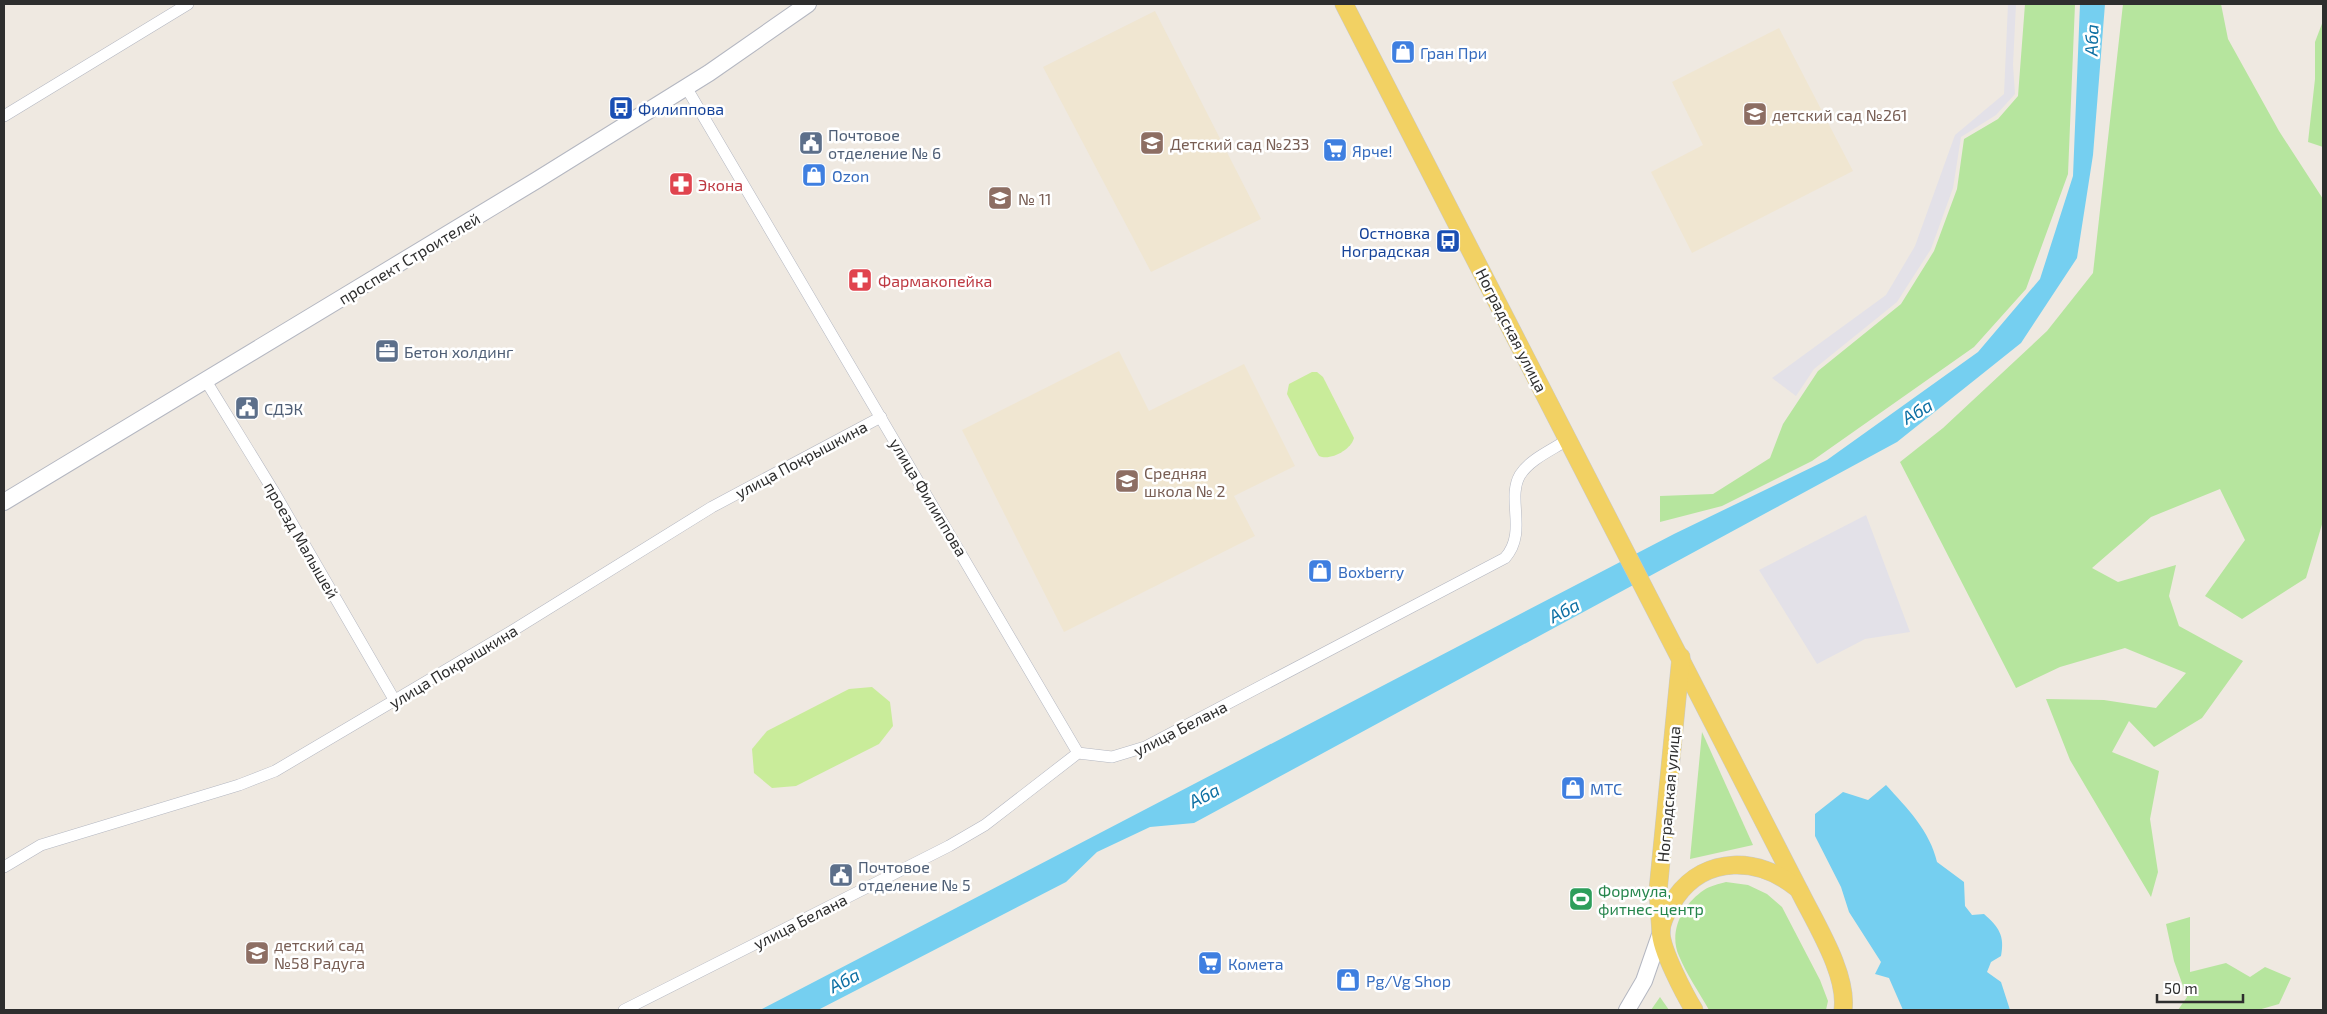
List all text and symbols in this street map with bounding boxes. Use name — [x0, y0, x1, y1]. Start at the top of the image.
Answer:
water label: Аба — [2079, 24, 2103, 57]
shop icon: Гран При — [1390, 39, 1416, 65]
place label: Гран При — [1420, 43, 1487, 62]
bus stop icon: Филиппова — [608, 95, 634, 121]
place label: Филиппова — [638, 99, 724, 118]
school or university icon: детский сад №261 — [1742, 101, 1768, 127]
place label: детский сад №261 — [1772, 105, 1907, 124]
place label: Почтовое отделение № 6 — [828, 125, 941, 162]
public building icon: Почтовое отделение № 6 — [798, 130, 824, 156]
school or university icon: Детский сад №233 — [1139, 130, 1165, 156]
place label: Детский сад №233 — [1170, 134, 1309, 153]
supermarket icon: Ярче! — [1322, 137, 1348, 163]
place label: Ярче! — [1352, 141, 1393, 160]
shop icon: Ozon — [801, 162, 827, 188]
place label: Ozon — [832, 166, 869, 185]
pharmacy icon: Экона — [668, 171, 694, 197]
place label: Экона — [698, 175, 743, 194]
school or university icon: № 11 — [987, 185, 1013, 211]
place label: № 11 — [1018, 189, 1051, 208]
street label: проспект Строителей — [335, 208, 483, 308]
place label: Остновка Ноградская — [1341, 223, 1430, 260]
bus stop icon: Остновка Ноградская — [1435, 228, 1461, 254]
street label: Ноградская улица — [1472, 265, 1552, 396]
pharmacy icon: Фармакопейка — [847, 267, 873, 293]
place label: Фармакопейка — [878, 271, 992, 290]
office icon: Бетон холдинг — [374, 338, 400, 364]
place label: Бетон холдинг — [404, 342, 514, 361]
water label: Аба — [1897, 394, 1936, 429]
public building icon: СДЭК — [234, 395, 260, 421]
place label: СДЭК — [264, 399, 303, 418]
street label: улица Покрышкина — [732, 416, 871, 503]
street label: улица Филиппова — [885, 434, 972, 560]
place label: Средняя школа № 2 — [1144, 463, 1225, 500]
school or university icon: Средняя школа № 2 — [1114, 468, 1140, 494]
street label: проезд Малышей — [261, 478, 343, 602]
shop icon: Boxberry — [1307, 558, 1333, 584]
place label: Boxberry — [1338, 562, 1405, 581]
water label: Аба — [1544, 593, 1583, 627]
street label: улица Покрышкина — [385, 620, 521, 713]
street label: улица Белана — [1130, 696, 1230, 761]
street label: Ноградская улица — [1653, 725, 1684, 863]
shop icon: МТС — [1560, 775, 1586, 801]
water label: Аба — [1184, 778, 1223, 812]
place label: МТС — [1590, 779, 1622, 798]
place label: Почтовое отделение № 5 — [858, 857, 971, 894]
public building icon: Почтовое отделение № 5 — [828, 862, 854, 888]
place label: Формула, фитнес-центр — [1598, 881, 1704, 918]
sports icon: Формула, фитнес-центр — [1568, 886, 1594, 912]
street label: улица Белана — [750, 889, 850, 954]
place label: детский сад №58 Радуга — [274, 935, 365, 973]
school or university icon: детский сад №58 Радуга — [244, 940, 270, 966]
supermarket icon: Комета — [1197, 950, 1223, 976]
place label: Комета — [1228, 954, 1284, 973]
water label: Аба — [824, 963, 863, 997]
shop icon: Pg/Vg Shop — [1335, 967, 1361, 993]
place label: Pg/Vg Shop — [1366, 971, 1451, 990]
scale bar — [2157, 972, 2243, 1004]
text: 50 m — [2164, 979, 2198, 997]

